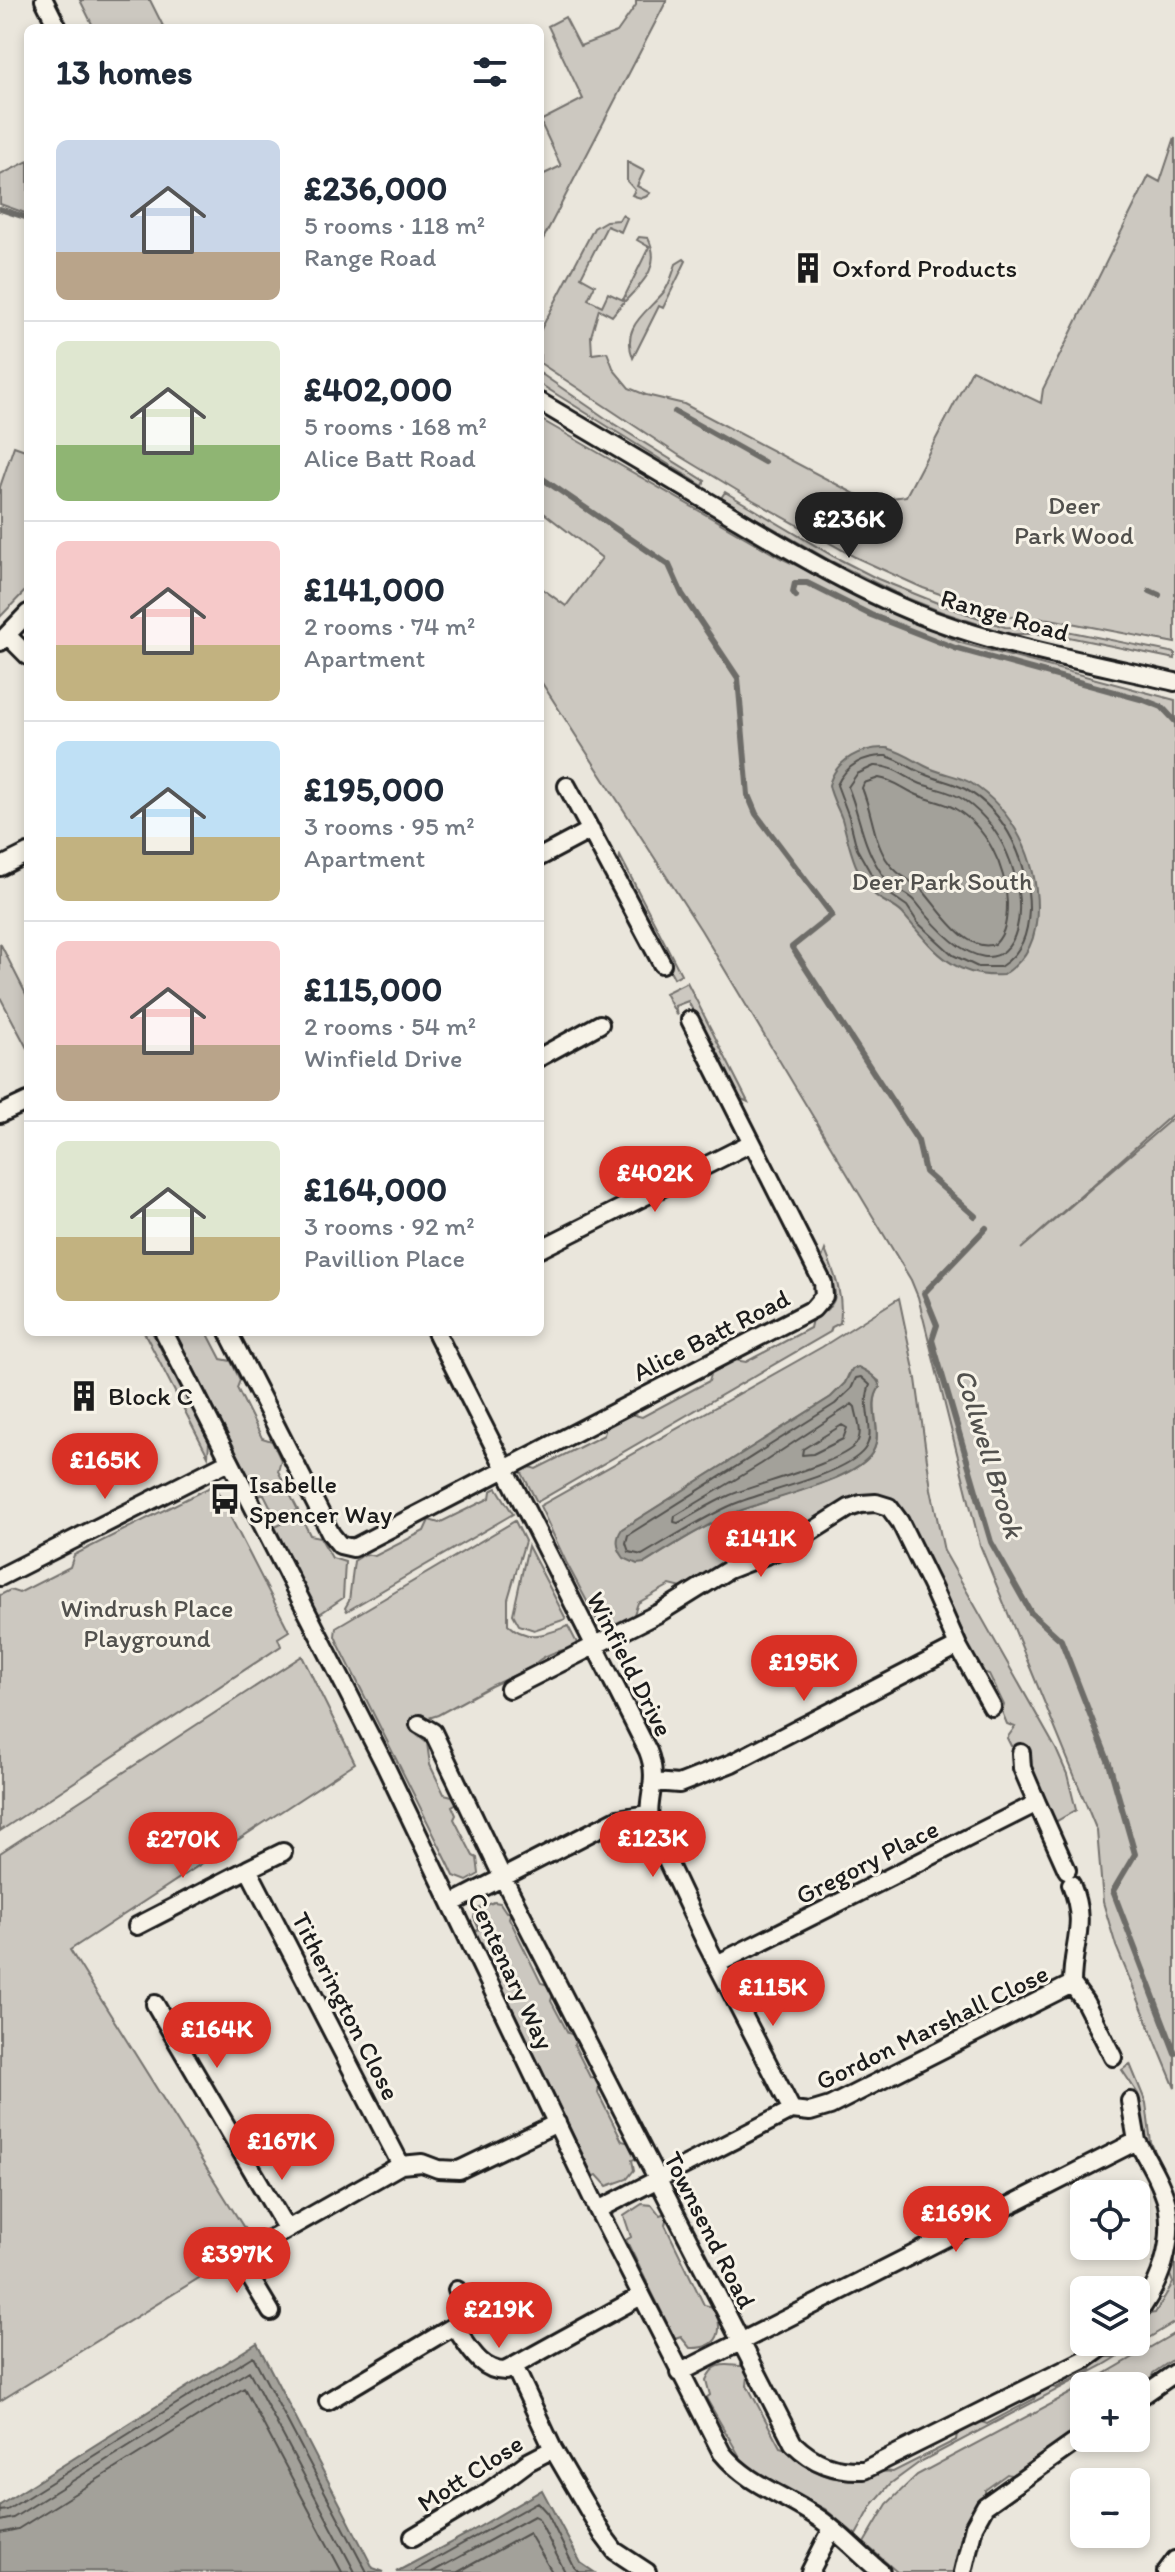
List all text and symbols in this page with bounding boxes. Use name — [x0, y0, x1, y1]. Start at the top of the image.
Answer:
icon: filters — [468, 50, 512, 94]
text: 13 homes — [56, 52, 192, 93]
text: £236,000 — [304, 168, 447, 209]
icon: home — [120, 172, 216, 268]
text: 5 rooms · 118 m² — [304, 209, 485, 241]
text: Range Road — [304, 241, 436, 273]
building icon: Oxford Products — [791, 251, 825, 285]
place label: Oxford Products — [832, 252, 1017, 284]
text: £402,000 — [304, 369, 452, 410]
icon: home — [120, 373, 216, 469]
text: 5 rooms · 168 m² — [304, 410, 487, 442]
text: Alice Batt Road — [304, 442, 476, 474]
park label: Deer Park Wood — [1014, 489, 1134, 551]
pin: £236K — [793, 492, 905, 560]
text: £236K — [813, 502, 885, 534]
text: £141,000 — [304, 569, 445, 610]
icon: home — [120, 573, 216, 669]
street label: Range Road — [937, 581, 1073, 649]
text: 2 rooms · 74 m² — [304, 610, 475, 642]
text: Apartment — [304, 642, 425, 674]
text: £195,000 — [304, 769, 445, 810]
icon: home — [120, 773, 216, 869]
text: 3 rooms · 95 m² — [304, 810, 475, 842]
text: Apartment — [304, 842, 425, 874]
park label: Deer Park South — [852, 865, 1032, 897]
text: £115,000 — [304, 969, 442, 1010]
icon: home — [120, 973, 216, 1069]
text: 2 rooms · 54 m² — [304, 1010, 476, 1042]
text: Winfield Drive — [304, 1042, 462, 1074]
pin: £402K — [599, 1146, 711, 1214]
text: £402K — [617, 1156, 693, 1188]
text: £164,000 — [304, 1169, 447, 1210]
icon: home — [120, 1173, 216, 1269]
text: 3 rooms · 92 m² — [304, 1210, 475, 1242]
text: Pavillion Place — [304, 1242, 465, 1274]
street label: Alice Batt Road — [627, 1281, 795, 1388]
water label: Collwell Brook — [948, 1364, 1032, 1543]
building icon: Block C — [67, 1379, 101, 1413]
place label: Block C — [108, 1380, 193, 1412]
pin: £165K — [49, 1433, 161, 1501]
text: £165K — [70, 1443, 140, 1475]
place label: Isabelle Spencer Way — [249, 1468, 392, 1530]
bus stop icon: Isabelle Spencer Way — [208, 1482, 242, 1516]
pin: £141K — [705, 1511, 817, 1579]
text: £141K — [726, 1521, 796, 1553]
street label: Winfield Drive — [580, 1586, 680, 1742]
park label: Windrush Place Playground — [60, 1592, 234, 1654]
pin: £195K — [748, 1635, 860, 1703]
text: £195K — [769, 1645, 839, 1677]
pin: £123K — [597, 1811, 709, 1879]
pin: £270K — [127, 1812, 239, 1880]
street label: Gregory Place — [790, 1812, 944, 1912]
text: £123K — [618, 1821, 688, 1853]
text: £270K — [146, 1822, 220, 1854]
street label: Centenary Way — [461, 1887, 561, 2055]
street label: Titherington Close — [285, 1907, 407, 2105]
street label: Gordon Marshall Close — [811, 1957, 1053, 2097]
pin: £115K — [717, 1960, 829, 2028]
text: £115K — [739, 1970, 807, 2002]
pin: £164K — [161, 2002, 273, 2070]
text: £164K — [181, 2012, 253, 2044]
pin: £167K — [226, 2114, 338, 2182]
text: £167K — [247, 2124, 317, 2156]
street label: Townsend Road — [657, 2146, 763, 2314]
map controls — [1070, 2180, 1150, 2548]
button: locate — [1070, 2180, 1150, 2260]
pin: £169K — [900, 2186, 1012, 2254]
text: £169K — [921, 2196, 991, 2228]
pin: £397K — [181, 2227, 293, 2295]
text: £397K — [201, 2237, 273, 2269]
button: layers — [1070, 2276, 1150, 2356]
pin: £219K — [443, 2282, 555, 2350]
text: £219K — [464, 2292, 534, 2324]
button: + — [1070, 2372, 1150, 2452]
street label: Mott Close — [411, 2427, 529, 2519]
button: − — [1070, 2468, 1150, 2548]

